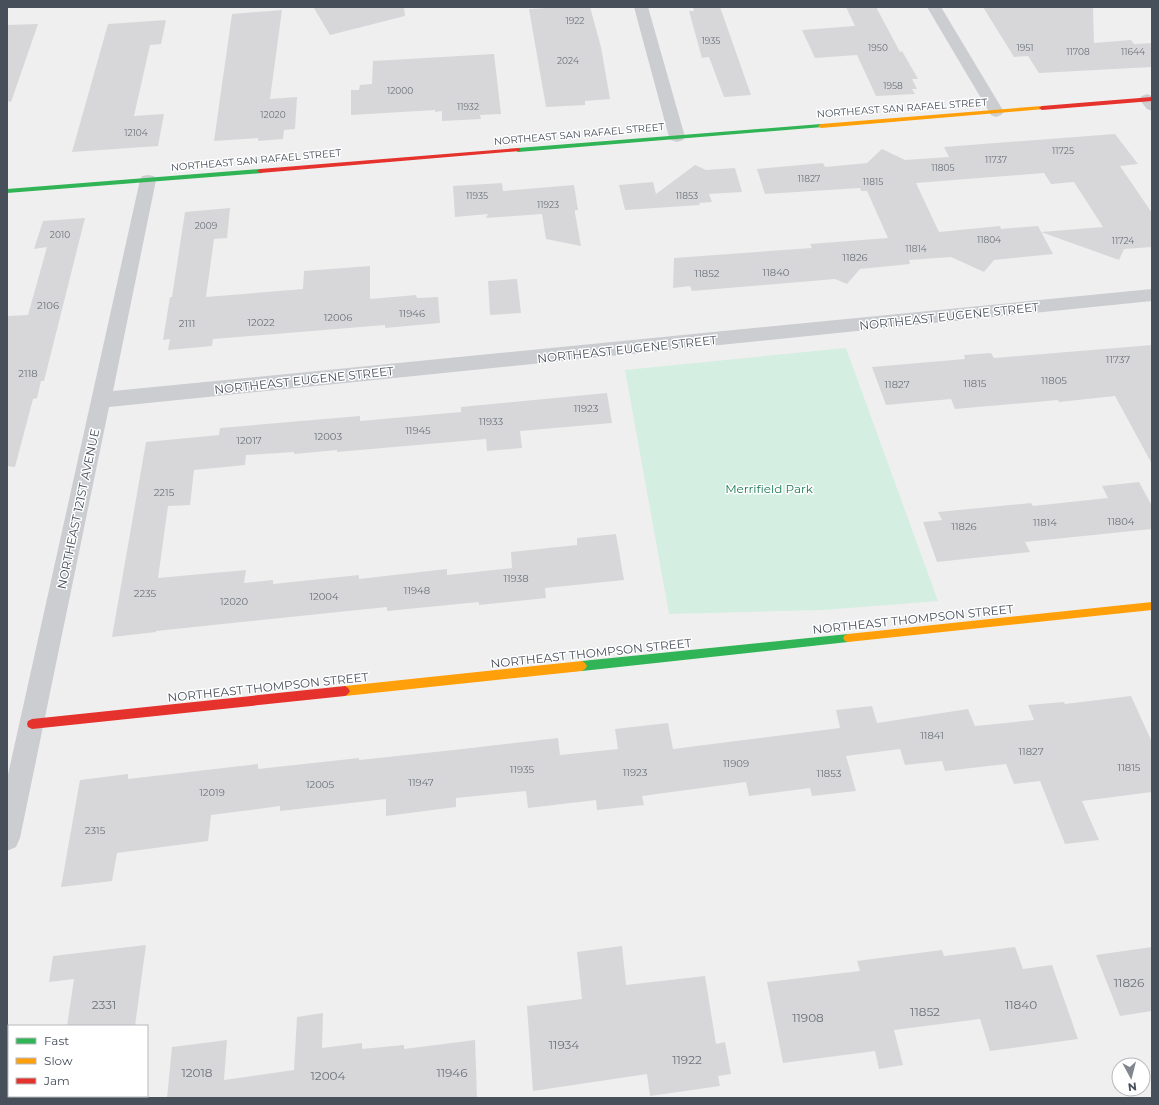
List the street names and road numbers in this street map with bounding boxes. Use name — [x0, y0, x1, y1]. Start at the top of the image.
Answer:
street label: NORTHEAST SAN RAFAEL STREET — [816, 96, 988, 120]
street label: NORTHEAST SAN RAFAEL STREET — [493, 120, 665, 148]
street label: NORTHEAST SAN RAFAEL STREET — [170, 146, 342, 174]
street label: NORTHEAST EUGENE STREET — [858, 299, 1040, 333]
street label: NORTHEAST EUGENE STREET — [536, 332, 718, 366]
street label: NORTHEAST EUGENE STREET — [213, 363, 395, 397]
street label: NORTHEAST 121ST AVENUE — [54, 428, 102, 590]
street label: NORTHEAST THOMPSON STREET — [812, 601, 1014, 637]
street label: NORTHEAST THOMPSON STREET — [490, 635, 692, 671]
street label: NORTHEAST THOMPSON STREET — [167, 669, 369, 705]

